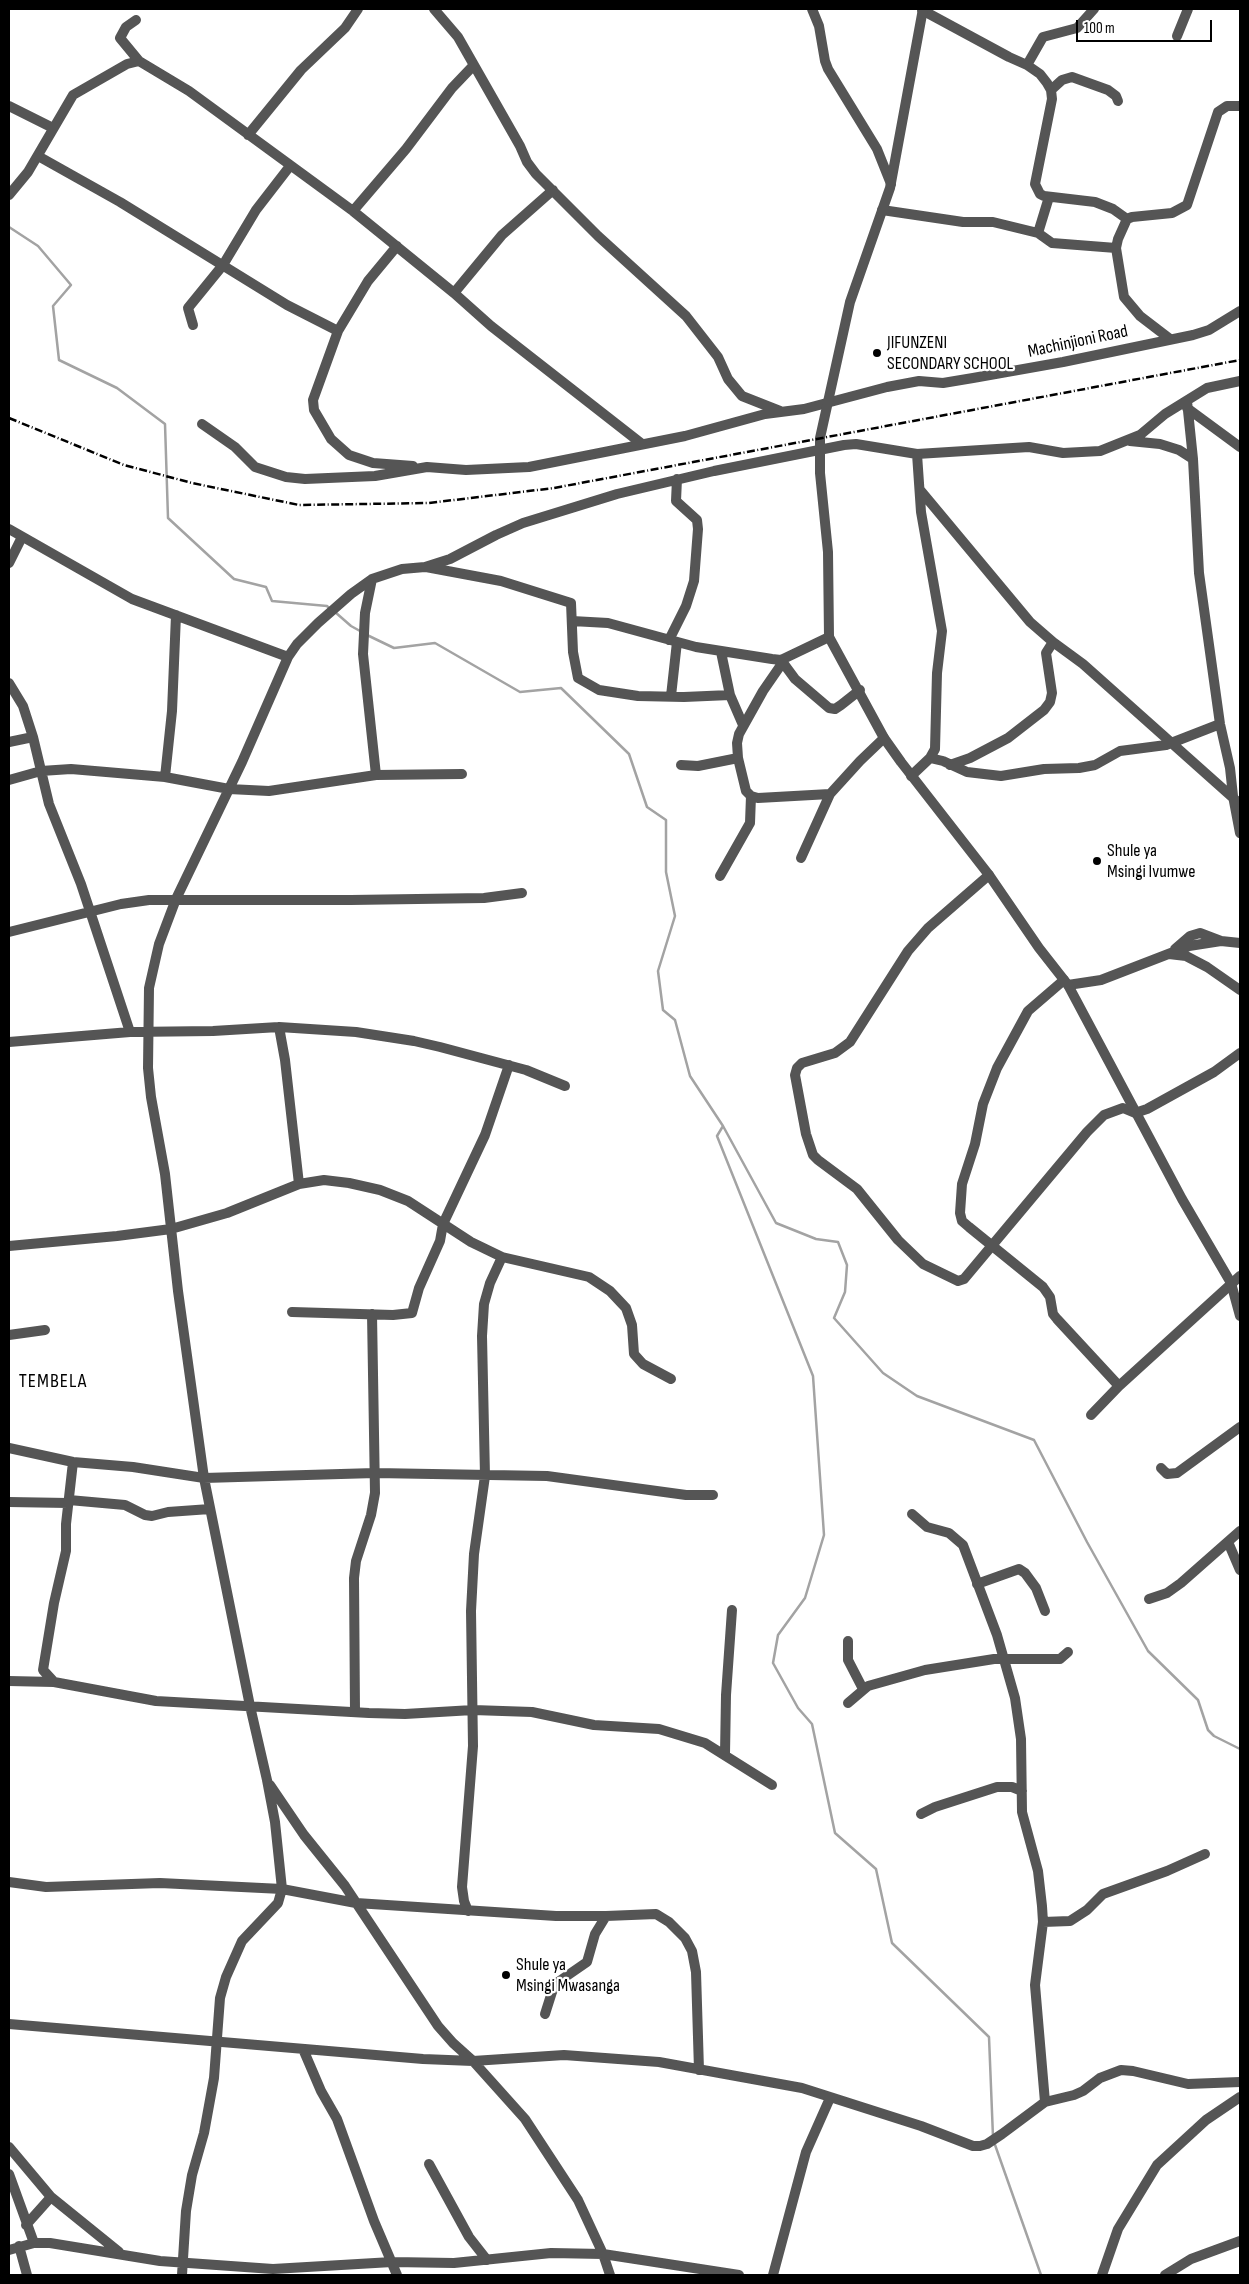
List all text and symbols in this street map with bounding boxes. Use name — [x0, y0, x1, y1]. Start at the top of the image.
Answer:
scale bar — [1079, 10, 1215, 42]
text: 100 m — [1084, 19, 1115, 38]
street label: Machinjioni Road — [1026, 321, 1130, 363]
place label: JIFUNZENI SECONDARY SCHOOL — [887, 332, 1013, 374]
marker: JIFUNZENI SECONDARY SCHOOL — [871, 347, 883, 359]
place label: Shule ya Msingi Ivumwe — [1107, 840, 1196, 882]
marker: Shule ya Msingi Ivumwe — [1091, 855, 1103, 867]
district label: TEMBELA — [18, 1370, 88, 1394]
place label: Shule ya Msingi Mwasanga — [516, 1954, 620, 1996]
marker: Shule ya Msingi Mwasanga — [500, 1969, 512, 1981]

